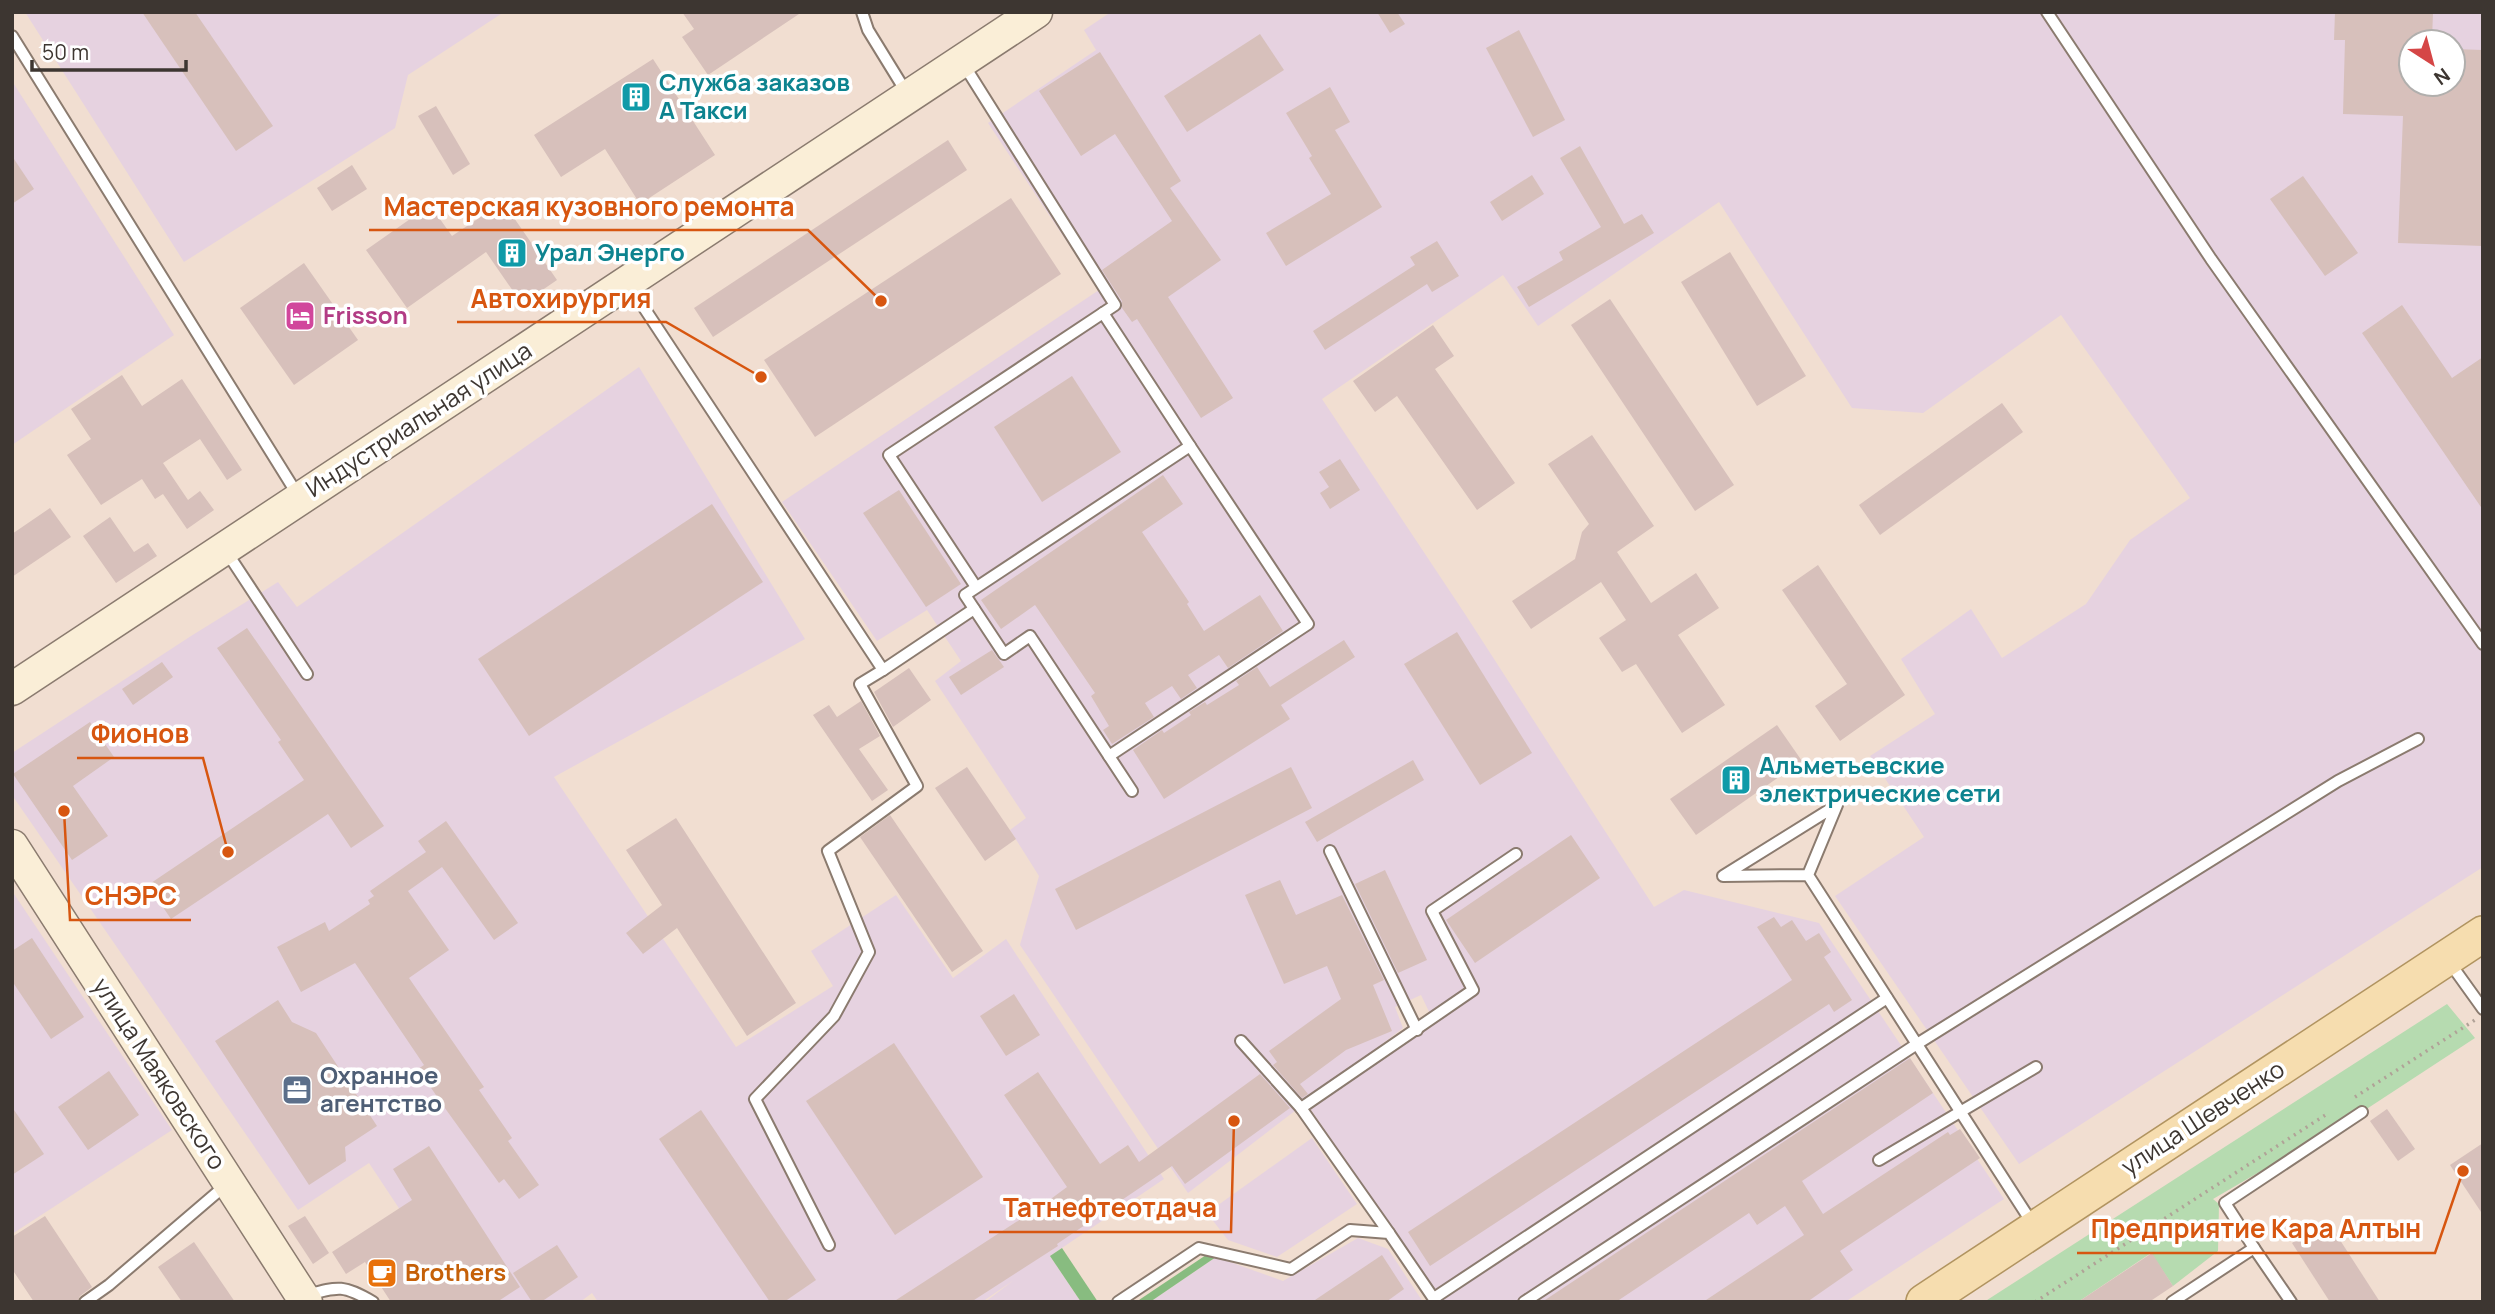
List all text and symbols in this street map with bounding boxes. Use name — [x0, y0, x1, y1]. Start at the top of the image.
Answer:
scale bar — [32, 28, 186, 72]
north arrow — [2397, 28, 2467, 98]
text: 50 m — [42, 38, 89, 66]
text: N — [2429, 62, 2455, 91]
place label: Служба заказов А Такси — [659, 65, 850, 126]
building icon: Служба заказов А Такси — [619, 80, 653, 114]
callout: Мастерская кузовного ремонта — [369, 183, 808, 230]
text: Мастерская кузовного ремонта — [383, 188, 795, 224]
place label: Урал Энерго — [535, 235, 685, 268]
building icon: Урал Энерго — [495, 236, 529, 270]
callout: Автохирургия — [457, 275, 666, 322]
text: Автохирургия — [471, 280, 651, 316]
place label: Frisson — [323, 298, 408, 331]
hotel icon: Frisson — [283, 299, 317, 333]
street label: Индустриальная улица — [299, 333, 538, 504]
callout: Фионов — [77, 711, 203, 758]
text: Фионов — [91, 715, 189, 751]
place label: Альметьевские электрические сети — [1759, 748, 2001, 809]
building icon: Альметьевские электрические сети — [1719, 763, 1753, 797]
callout: СНЭРС — [70, 873, 191, 920]
text: СНЭРС — [85, 877, 177, 913]
street label: улица Маяковского — [86, 971, 235, 1175]
street label: улица Шевченко — [2114, 1052, 2290, 1182]
place label: Охранное агентство — [320, 1058, 442, 1119]
office icon: Охранное агентство — [280, 1073, 314, 1107]
callout: Татнефтеотдача — [989, 1185, 1231, 1232]
text: Татнефтеотдача — [1003, 1189, 1217, 1225]
callout: Предприятие Кара Алтын — [2077, 1206, 2435, 1253]
text: Предприятие Кара Алтын — [2091, 1210, 2421, 1246]
place label: Brothers — [405, 1255, 506, 1288]
cafe icon: Brothers — [365, 1256, 399, 1290]

